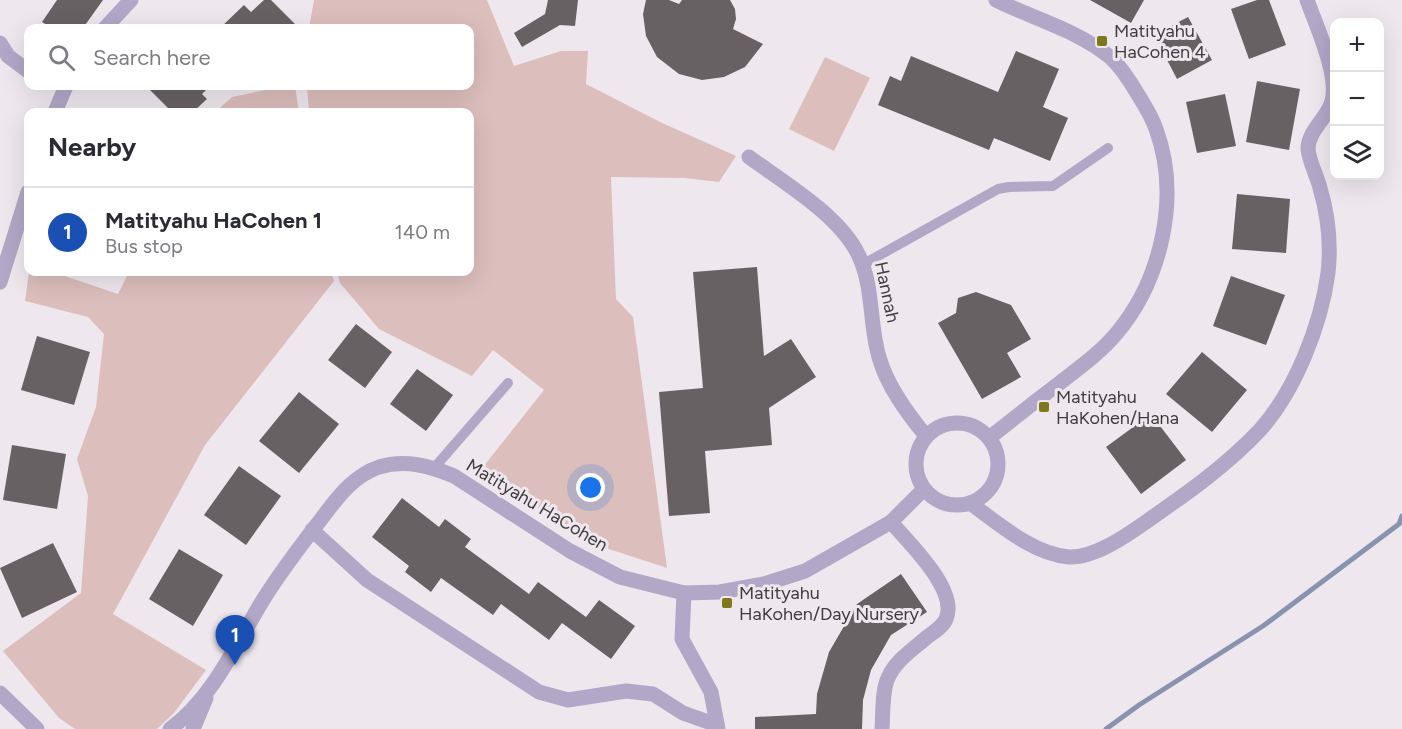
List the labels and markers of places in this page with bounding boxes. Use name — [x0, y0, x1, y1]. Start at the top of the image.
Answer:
place label: Matityahu HaCohen 4 — [1114, 20, 1206, 63]
marker: Matityahu HaCohen 4 — [1095, 34, 1109, 48]
place label: Matityahu HaKohen/Hana — [1056, 386, 1179, 429]
marker: Matityahu HaKohen/Hana — [1037, 400, 1051, 414]
place label: Matityahu HaKohen/Day Nursery — [739, 582, 920, 625]
marker: Matityahu HaKohen/Day Nursery — [720, 596, 734, 610]
pin: 1 — [216, 616, 254, 665]

